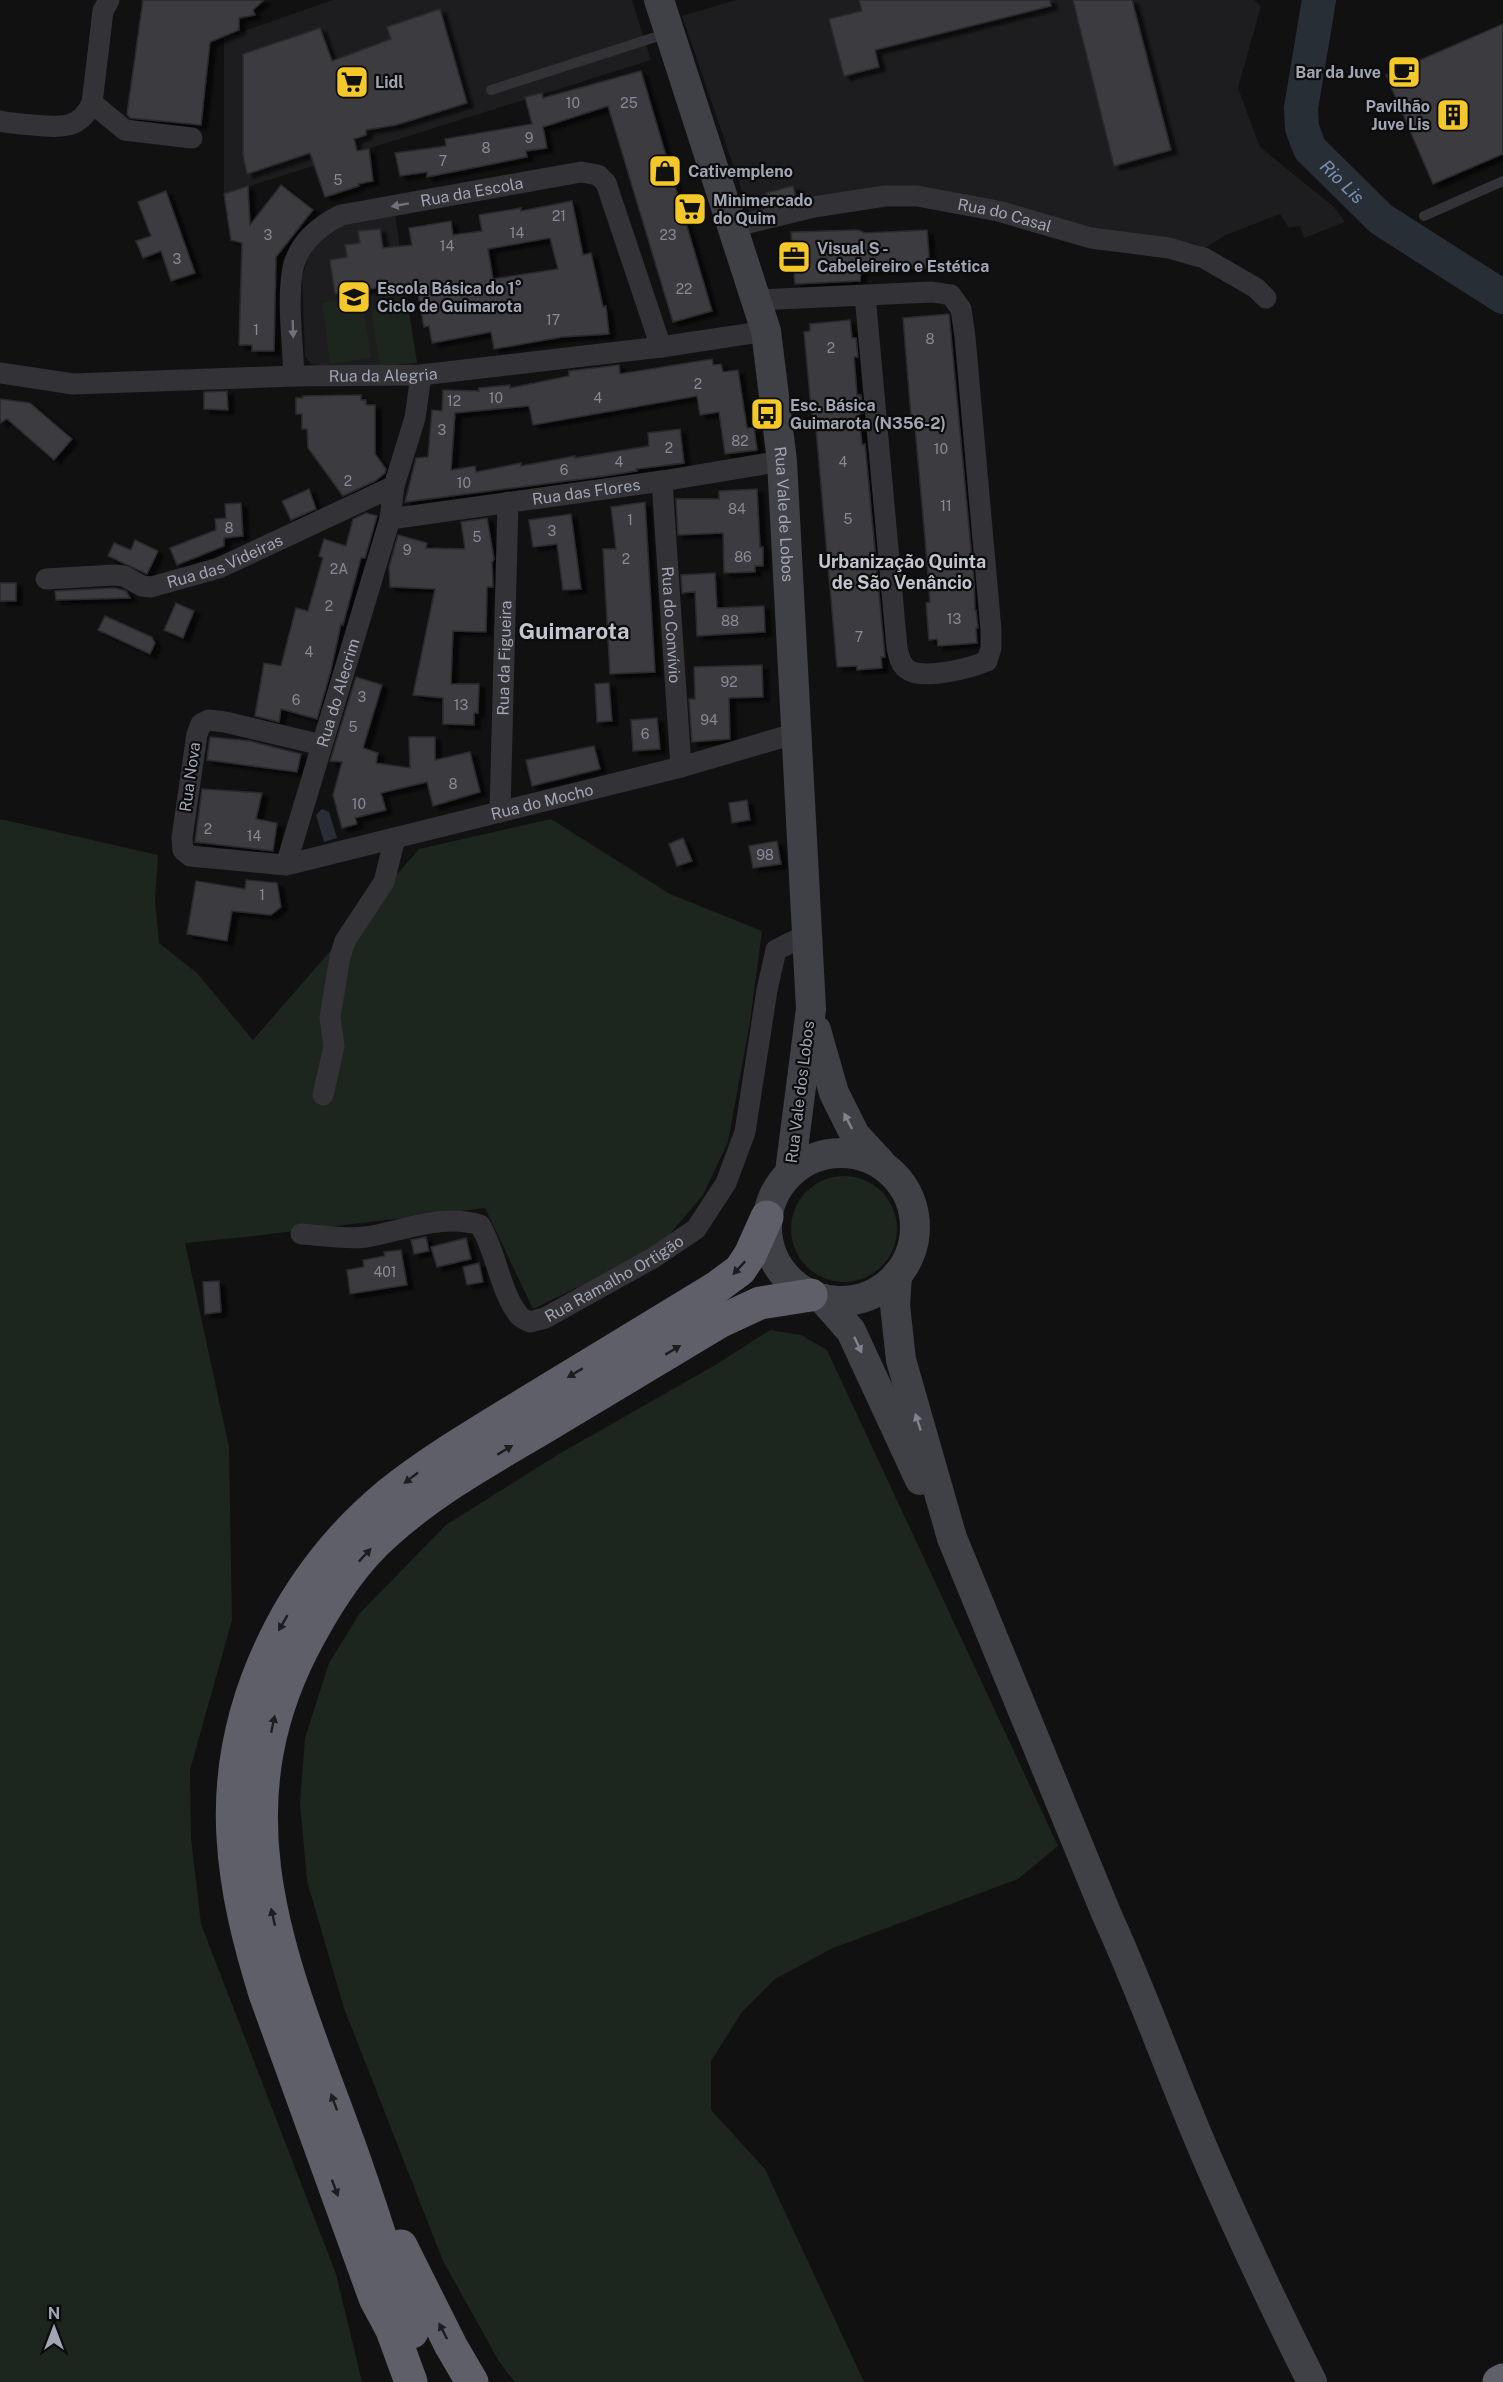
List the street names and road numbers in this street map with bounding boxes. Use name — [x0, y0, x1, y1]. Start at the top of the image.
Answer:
street label: Rua da Escola — [419, 173, 525, 210]
street label: Rua do Casal — [956, 194, 1054, 236]
street label: Rua da Alegria — [329, 364, 438, 385]
street label: Rua Vale de Lobos — [771, 445, 798, 582]
street label: Rua das Flores — [531, 475, 641, 509]
street label: Rua das Videiras — [165, 530, 285, 592]
street label: Rua do Convívio — [658, 566, 685, 684]
street label: Rua da Figueira — [493, 600, 515, 716]
street label: Rua do Alecrim — [313, 636, 363, 749]
street label: Rua Nova — [176, 741, 204, 813]
street label: Rua do Mocho — [489, 780, 595, 823]
street label: Rua Vale dos Lobos — [782, 1020, 818, 1164]
street label: Rua Ramalho Ortigão — [541, 1231, 687, 1326]

